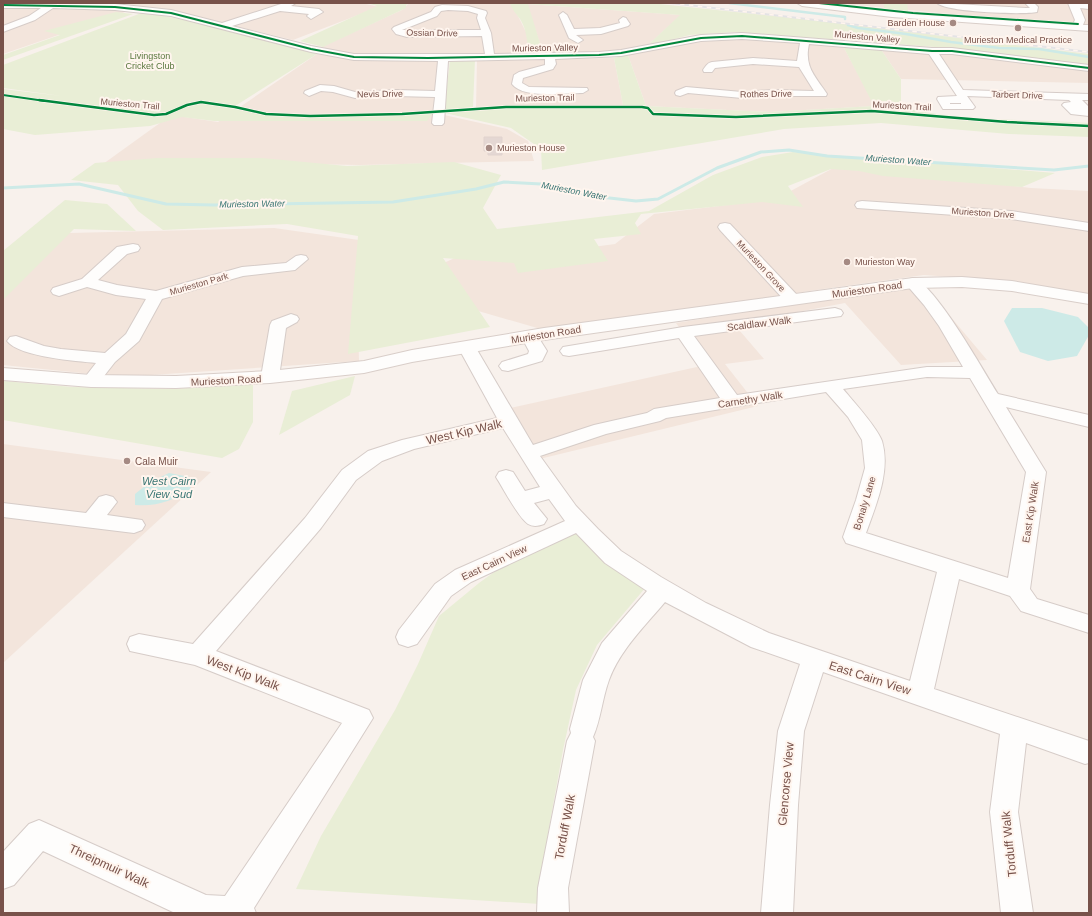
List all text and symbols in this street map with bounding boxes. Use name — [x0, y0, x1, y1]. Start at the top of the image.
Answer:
place label: Barden House — [887, 18, 945, 28]
marker: Barden House — [948, 18, 958, 28]
marker: Murieston Medical Practice — [1013, 23, 1023, 33]
street label: Ossian Drive — [406, 28, 458, 38]
street label: Murieston Valley — [834, 29, 901, 45]
place label: Murieston Medical Practice — [964, 35, 1072, 45]
street label: Murieston Valley — [512, 42, 579, 54]
park label: Livingston Cricket Club — [125, 51, 175, 71]
street label: Nevis Drive — [357, 89, 403, 99]
street label: Rothes Drive — [740, 89, 792, 99]
street label: Tarbert Drive — [991, 89, 1043, 101]
street label: Murieston Trail — [515, 92, 575, 104]
street label: Murieston Trail — [100, 96, 160, 112]
street label: Murieston Trail — [872, 99, 932, 113]
marker: Murieston House — [484, 143, 494, 153]
place label: Murieston House — [497, 143, 565, 153]
water label: Murieston Water — [865, 153, 932, 167]
water label: Murieston Water — [541, 180, 608, 202]
water label: Murieston Water — [219, 198, 286, 210]
street label: Murieston Drive — [951, 206, 1015, 220]
street label: Murieston Grove — [735, 238, 787, 294]
marker: Murieston Way — [842, 257, 852, 267]
place label: Murieston Way — [855, 257, 915, 267]
street label: Murieston Park — [169, 271, 230, 297]
street label: Murieston Road — [831, 279, 903, 300]
street label: Scaldlaw Walk — [726, 314, 793, 333]
street label: Murieston Road — [510, 324, 582, 345]
street label: Murieston Road — [190, 373, 262, 388]
street label: Carnethy Walk — [717, 389, 784, 410]
street label: West Kip Walk — [425, 416, 504, 448]
marker: Cala Muir — [122, 456, 132, 466]
place label: Cala Muir — [135, 456, 178, 467]
water label: West Cairn View Sud — [142, 475, 196, 500]
street label: Bonaly Lane — [851, 475, 878, 531]
street label: East Kip Walk — [1020, 480, 1041, 543]
street label: East Cairn View — [460, 542, 529, 582]
street label: West Kip Walk — [204, 653, 283, 694]
street label: East Cairn View — [827, 658, 913, 698]
street label: Glencorse View — [775, 741, 797, 826]
street label: Torduff Walk — [552, 792, 578, 861]
street label: Torduff Walk — [998, 809, 1019, 878]
street label: Threipmuir Walk — [67, 841, 152, 891]

